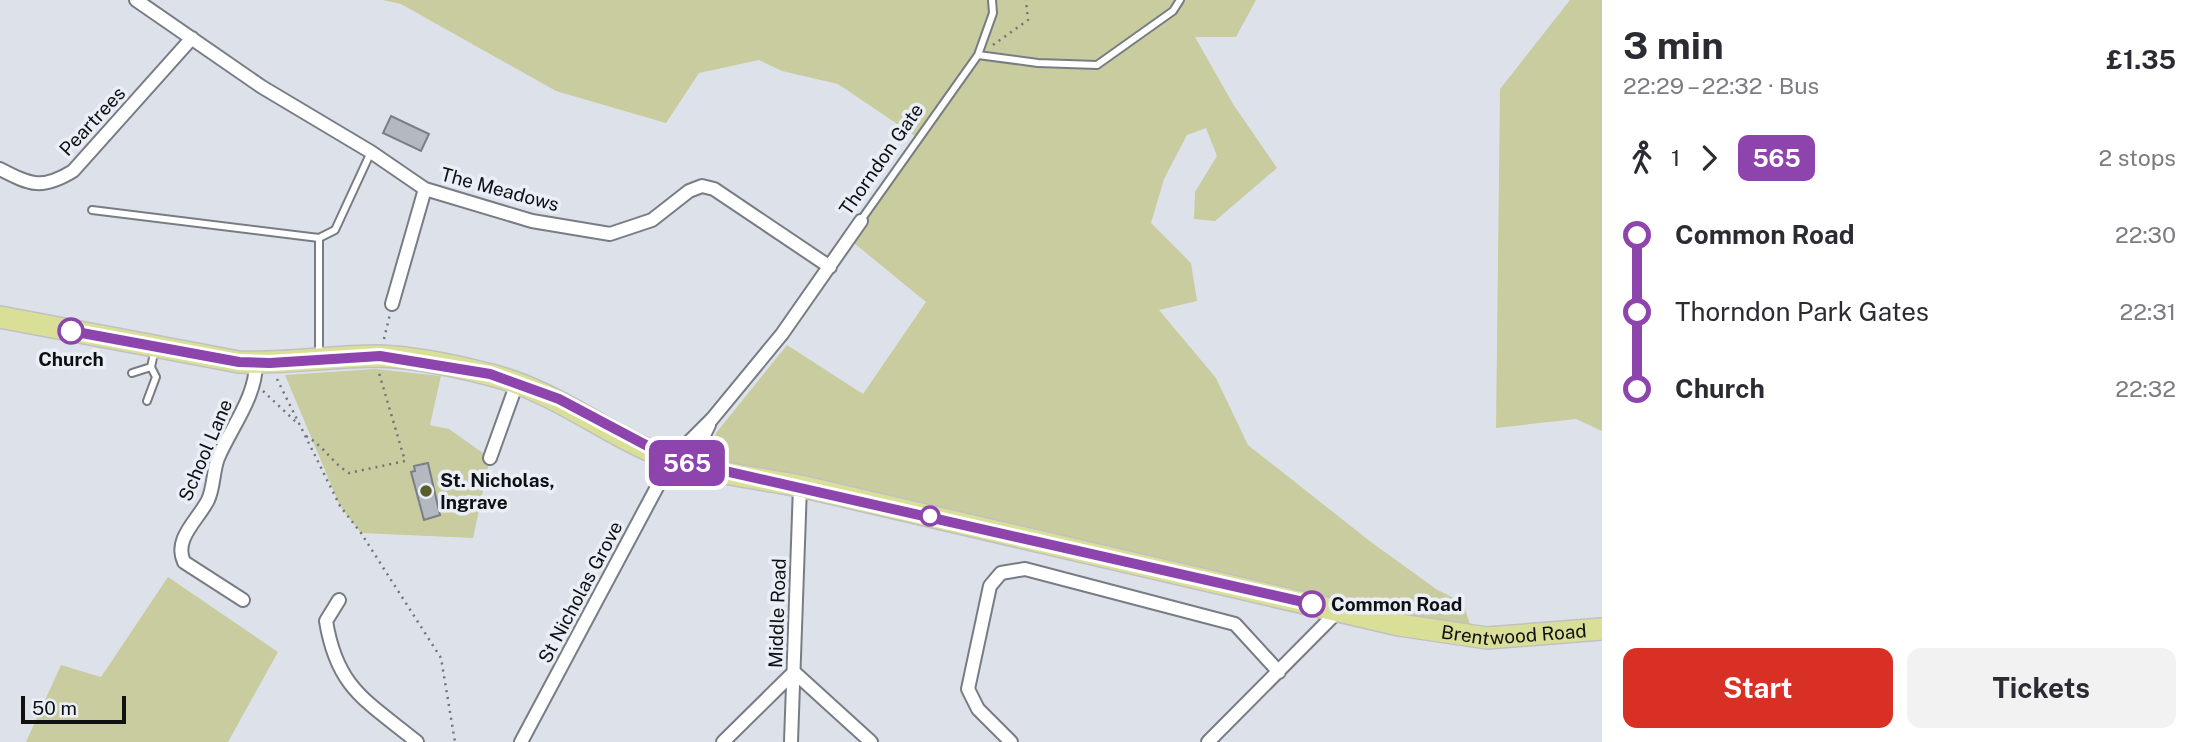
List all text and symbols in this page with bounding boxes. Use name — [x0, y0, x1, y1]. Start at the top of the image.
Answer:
text: 3 min — [1623, 23, 1724, 68]
text: £1.35 — [2106, 44, 2176, 75]
text: 22:29 – 22:32 · Bus — [1623, 72, 1819, 99]
street label: Peartrees — [55, 82, 129, 160]
street label: Thorndon Gate — [834, 99, 928, 219]
icon: walk — [1623, 139, 1661, 177]
icon: forward — [1690, 139, 1728, 177]
text: 1 — [1671, 144, 1680, 171]
text: 565 — [1752, 144, 1801, 172]
text: 2 stops — [2098, 144, 2176, 171]
street label: The Meadows — [438, 163, 562, 215]
text: Common Road — [1675, 219, 1855, 250]
text: 22:30 — [2115, 221, 2176, 248]
text: Thorndon Park Gates — [1675, 296, 1929, 327]
text: 22:31 — [2120, 298, 2176, 325]
marker: Church — [58, 318, 84, 344]
place label: Church — [38, 348, 104, 370]
text: Church — [1675, 373, 1765, 404]
text: 22:32 — [2115, 375, 2176, 402]
street label: School Lane — [174, 396, 236, 504]
line badge: 565 — [647, 440, 727, 486]
text: 565 — [663, 449, 711, 477]
place label: St. Nicholas, Ingrave — [440, 469, 555, 513]
marker: St. Nicholas, Ingrave — [418, 483, 434, 499]
unlabelled marker — [920, 506, 940, 526]
street label: St Nicholas Grove — [533, 517, 627, 667]
street label: Middle Road — [764, 558, 790, 668]
marker: Common Road — [1299, 591, 1325, 617]
place label: Common Road — [1331, 593, 1462, 615]
street label: Brentwood Road — [1440, 619, 1587, 649]
button: Start — [1623, 648, 1893, 728]
button: Tickets — [1907, 648, 2176, 728]
scale bar — [21, 693, 126, 725]
text: 50 m — [32, 697, 77, 719]

